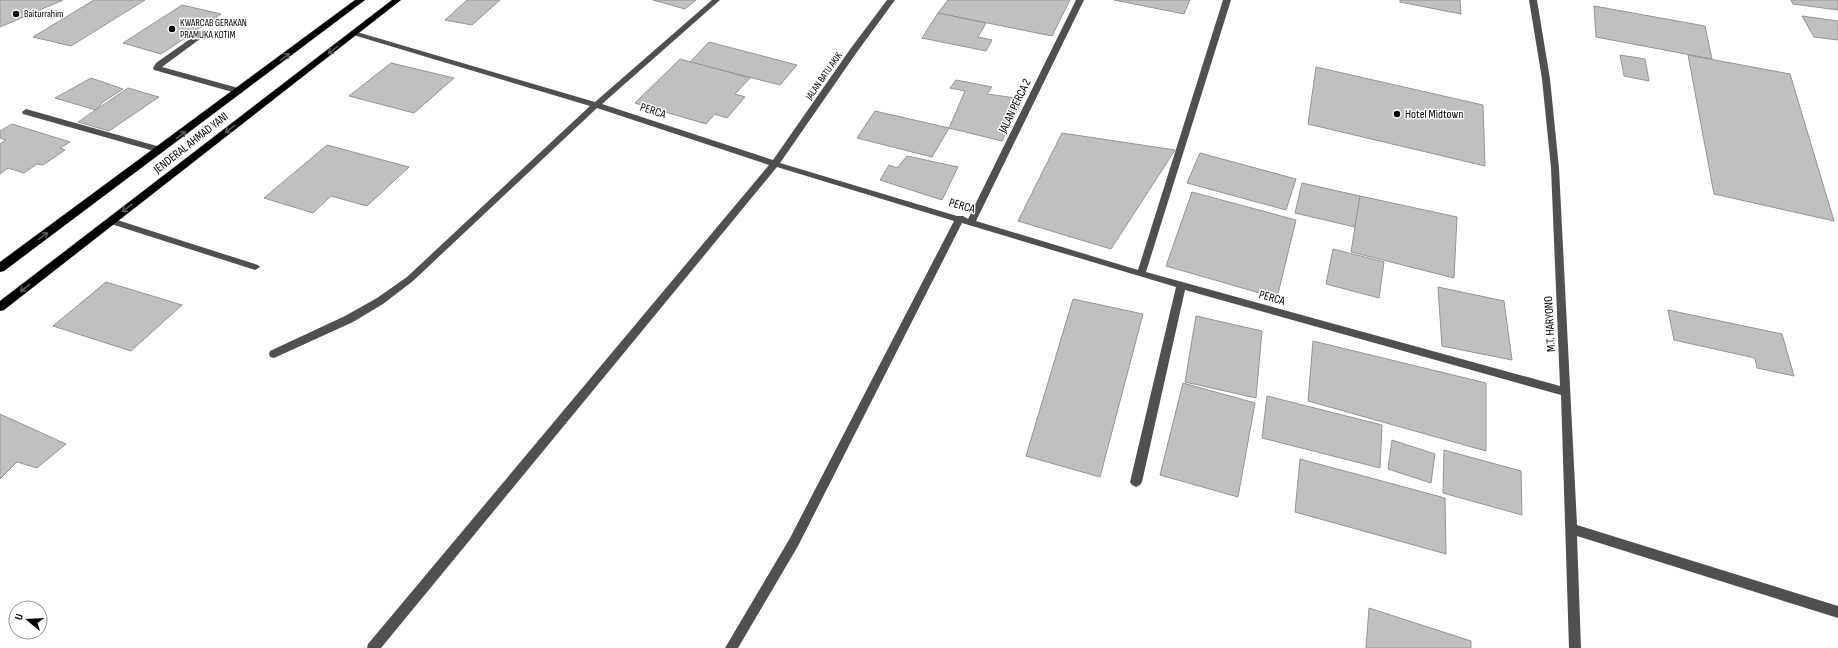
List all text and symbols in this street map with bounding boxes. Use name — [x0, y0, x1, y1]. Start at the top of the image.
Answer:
place label: Baiturrahim — [24, 8, 63, 20]
marker: Baiturrahim — [11, 9, 21, 19]
place label: KWARCAB GERAKAN PRAMUKA KOTIM — [180, 17, 247, 41]
marker: KWARCAB GERAKAN PRAMUKA KOTIM — [167, 24, 177, 34]
one-way arrow — [328, 45, 339, 54]
street label: JALAN BATU AKIK — [803, 50, 845, 103]
one-way arrow — [280, 52, 291, 61]
street label: JALAN PERCA 2 — [995, 76, 1035, 137]
street label: PERCA — [638, 100, 669, 122]
place label: Hotel Midtown — [1405, 107, 1463, 122]
street label: JENDERAL AHMAD YANI — [150, 109, 231, 177]
marker: Hotel Midtown — [1392, 109, 1402, 119]
one-way arrow — [225, 125, 236, 133]
one-way arrow — [176, 130, 187, 139]
street label: PERCA — [947, 195, 978, 217]
one-way arrow — [122, 204, 133, 213]
one-way arrow — [37, 232, 48, 240]
one-way arrow — [19, 284, 30, 292]
street label: PERCA — [1257, 287, 1288, 309]
street label: M.T. HARYONO — [1541, 296, 1559, 352]
north arrow — [8, 600, 48, 640]
text: U — [12, 612, 26, 622]

